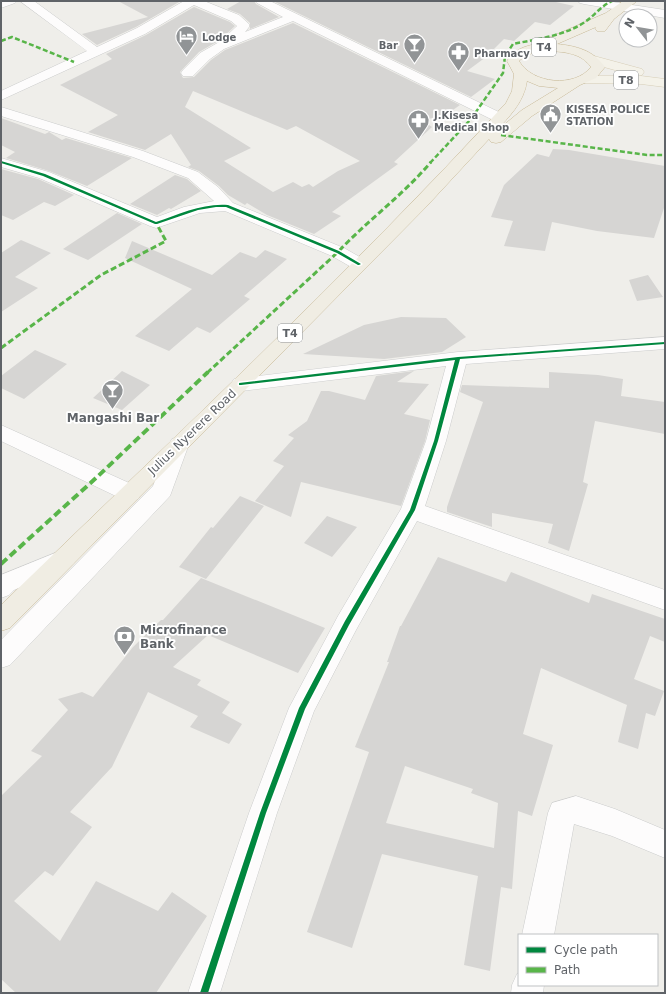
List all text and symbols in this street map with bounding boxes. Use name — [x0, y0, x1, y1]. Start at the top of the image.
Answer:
north arrow — [618, 8, 658, 48]
text: N — [622, 16, 638, 30]
hotel icon: Lodge — [174, 24, 200, 57]
place label: Lodge — [202, 32, 237, 43]
bar icon: Bar — [401, 32, 427, 65]
road number: T4 — [532, 38, 556, 56]
place label: Bar — [379, 40, 398, 51]
pharmacy icon: Pharmacy — [445, 40, 471, 73]
place label: Pharmacy — [474, 48, 530, 59]
road number: T8 — [614, 71, 638, 89]
public building icon: KISESA POLICE STATION — [538, 102, 564, 135]
place label: KISESA POLICE STATION — [566, 104, 650, 127]
pharmacy icon: J.Kisesa Medical Shop — [405, 108, 431, 141]
place label: J.Kisesa Medical Shop — [433, 110, 509, 133]
road number: T4 — [278, 324, 302, 342]
bar icon: Mangashi Bar — [100, 378, 126, 411]
street label: Julius Nyerere Road — [144, 386, 239, 478]
place label: Mangashi Bar — [67, 411, 159, 425]
place label: Microfinance Bank — [140, 623, 227, 651]
bank icon: Microfinance Bank — [112, 624, 138, 657]
legend — [518, 934, 658, 986]
text: Cycle path — [554, 943, 618, 957]
text: Path — [554, 963, 580, 977]

